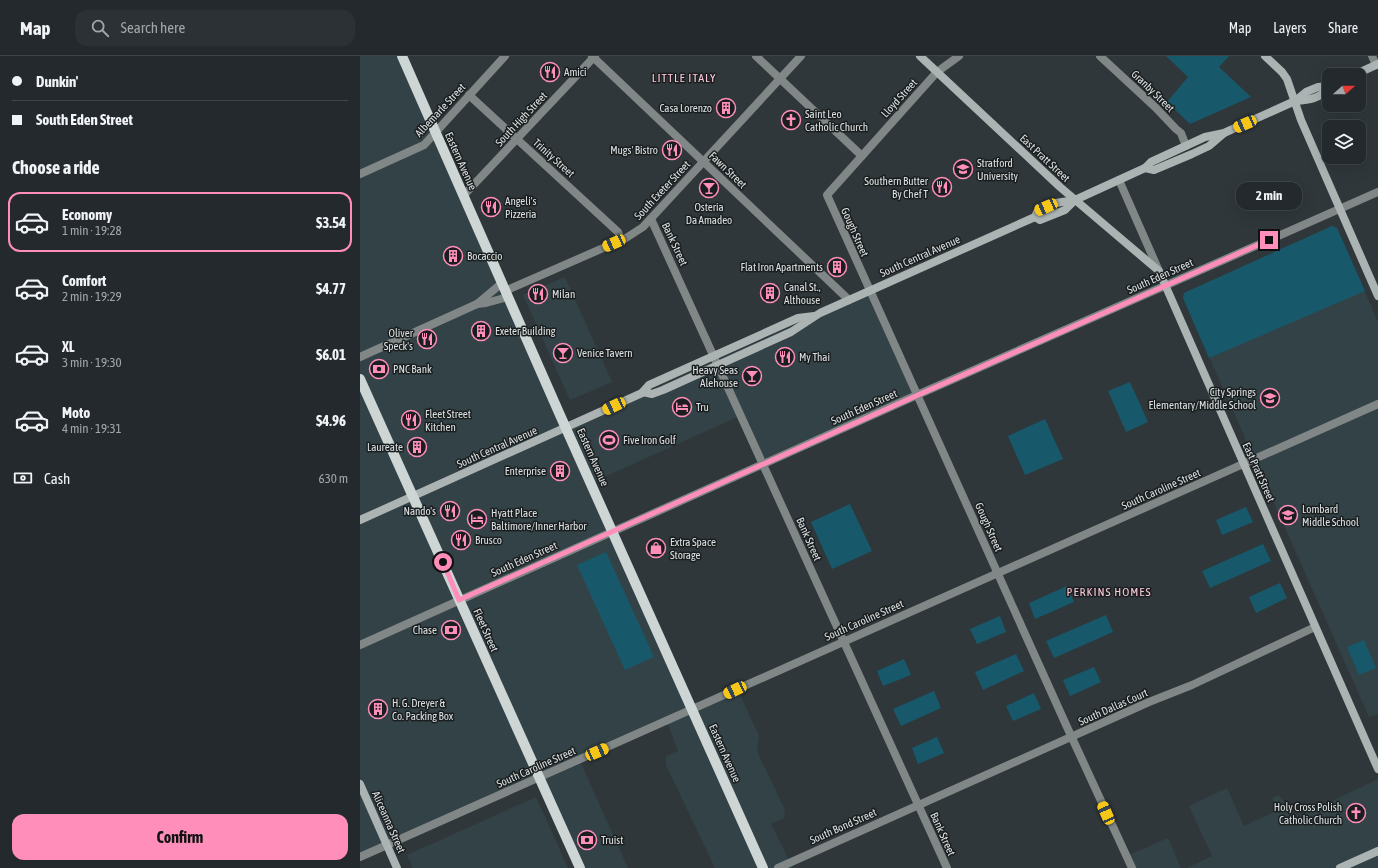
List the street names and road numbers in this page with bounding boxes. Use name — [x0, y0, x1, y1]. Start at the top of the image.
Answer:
street label: Granby Street — [1129, 68, 1177, 114]
street label: Lloyd Street — [879, 76, 919, 120]
street label: Albemarle Street — [412, 81, 468, 139]
street label: South High Street — [493, 89, 549, 149]
street label: Eastern Avenue — [443, 130, 479, 192]
street label: East Pratt Street — [1018, 132, 1072, 184]
street label: Trinity Street — [531, 136, 577, 180]
street label: Fawn Street — [707, 149, 749, 191]
street label: South Exeter Street — [632, 158, 692, 222]
street label: Gough Street — [839, 206, 871, 258]
street label: Bank Street — [660, 221, 690, 267]
street label: South Central Avenue — [878, 233, 962, 279]
street label: South Eden Street — [1125, 256, 1195, 296]
street label: South Eden Street — [829, 387, 899, 427]
street label: South Central Avenue — [455, 424, 539, 470]
street label: Eastern Avenue — [575, 426, 611, 488]
street label: East Pratt Street — [1241, 440, 1277, 504]
street label: South Caroline Street — [1120, 466, 1202, 512]
street label: Gough Street — [973, 501, 1005, 553]
street label: Bank Street — [794, 515, 824, 563]
street label: South Eden Street — [489, 539, 559, 579]
street label: South Caroline Street — [823, 597, 905, 643]
street label: Fleet Street — [471, 607, 501, 653]
street label: South Dallas Court — [1077, 686, 1149, 728]
street label: Eastern Avenue — [707, 722, 743, 784]
street label: South Caroline Street — [495, 744, 577, 790]
street label: Aliceanna Street — [370, 789, 408, 855]
street label: South Bond Street — [808, 806, 878, 846]
street label: Bank Street — [928, 810, 958, 858]

